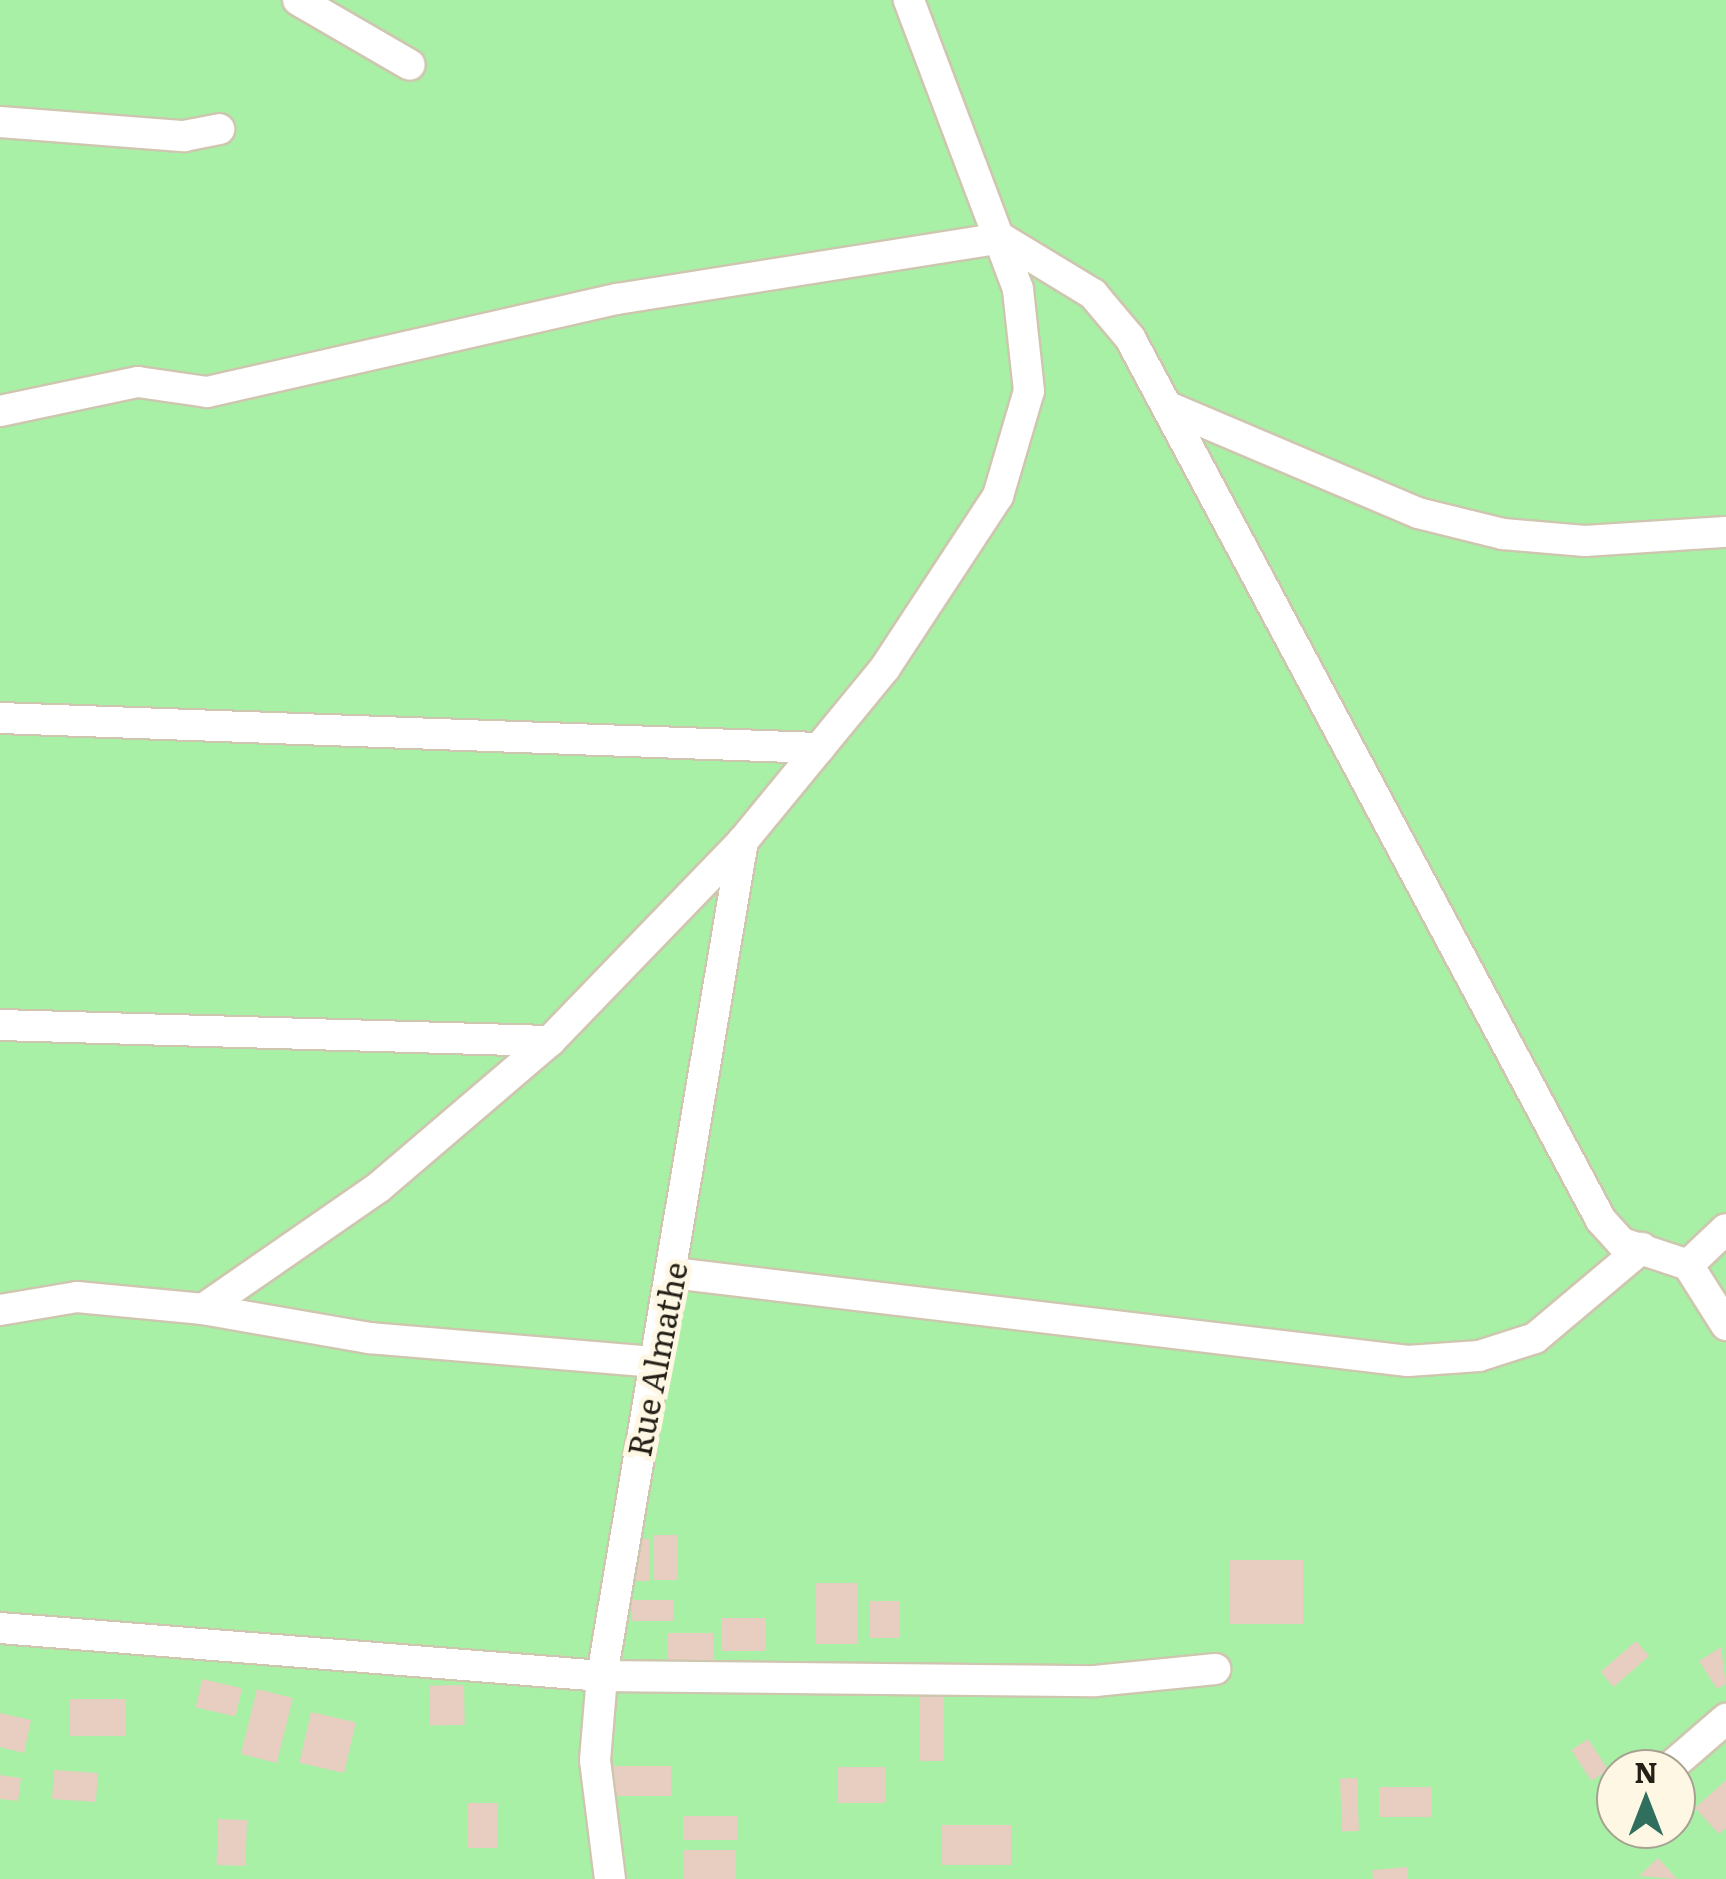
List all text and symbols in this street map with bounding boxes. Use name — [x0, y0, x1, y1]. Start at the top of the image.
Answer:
street label: Rue Almathe — [618, 1259, 694, 1459]
north arrow — [1596, 1749, 1696, 1849]
text: N — [1634, 1750, 1658, 1792]

